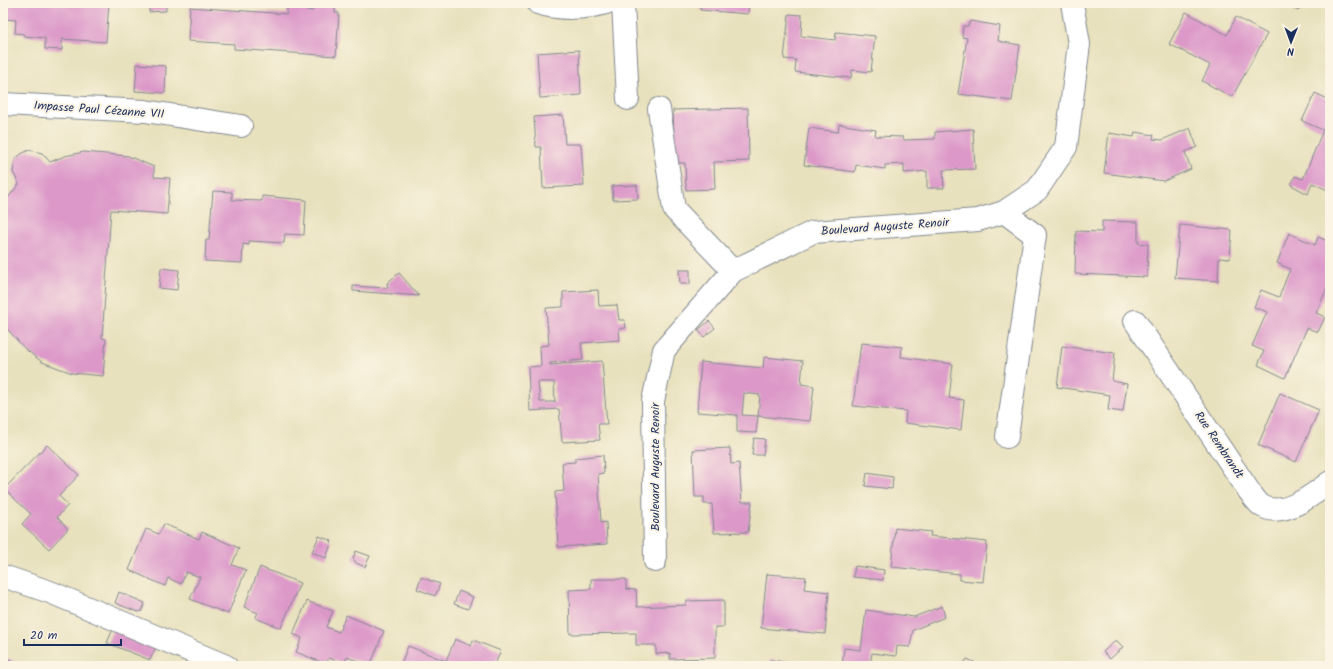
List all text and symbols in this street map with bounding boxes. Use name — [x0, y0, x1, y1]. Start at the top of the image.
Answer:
north arrow — [1271, 22, 1311, 62]
text: N — [1287, 42, 1294, 60]
street label: Impasse Paul Cézanne VII — [33, 96, 165, 124]
street label: Boulevard Auguste Renoir — [820, 213, 951, 241]
street label: Boulevard Auguste Renoir — [646, 402, 665, 531]
street label: Rue Rembrandt — [1189, 407, 1249, 483]
scale bar — [24, 621, 121, 647]
text: 20 m — [30, 626, 58, 645]

